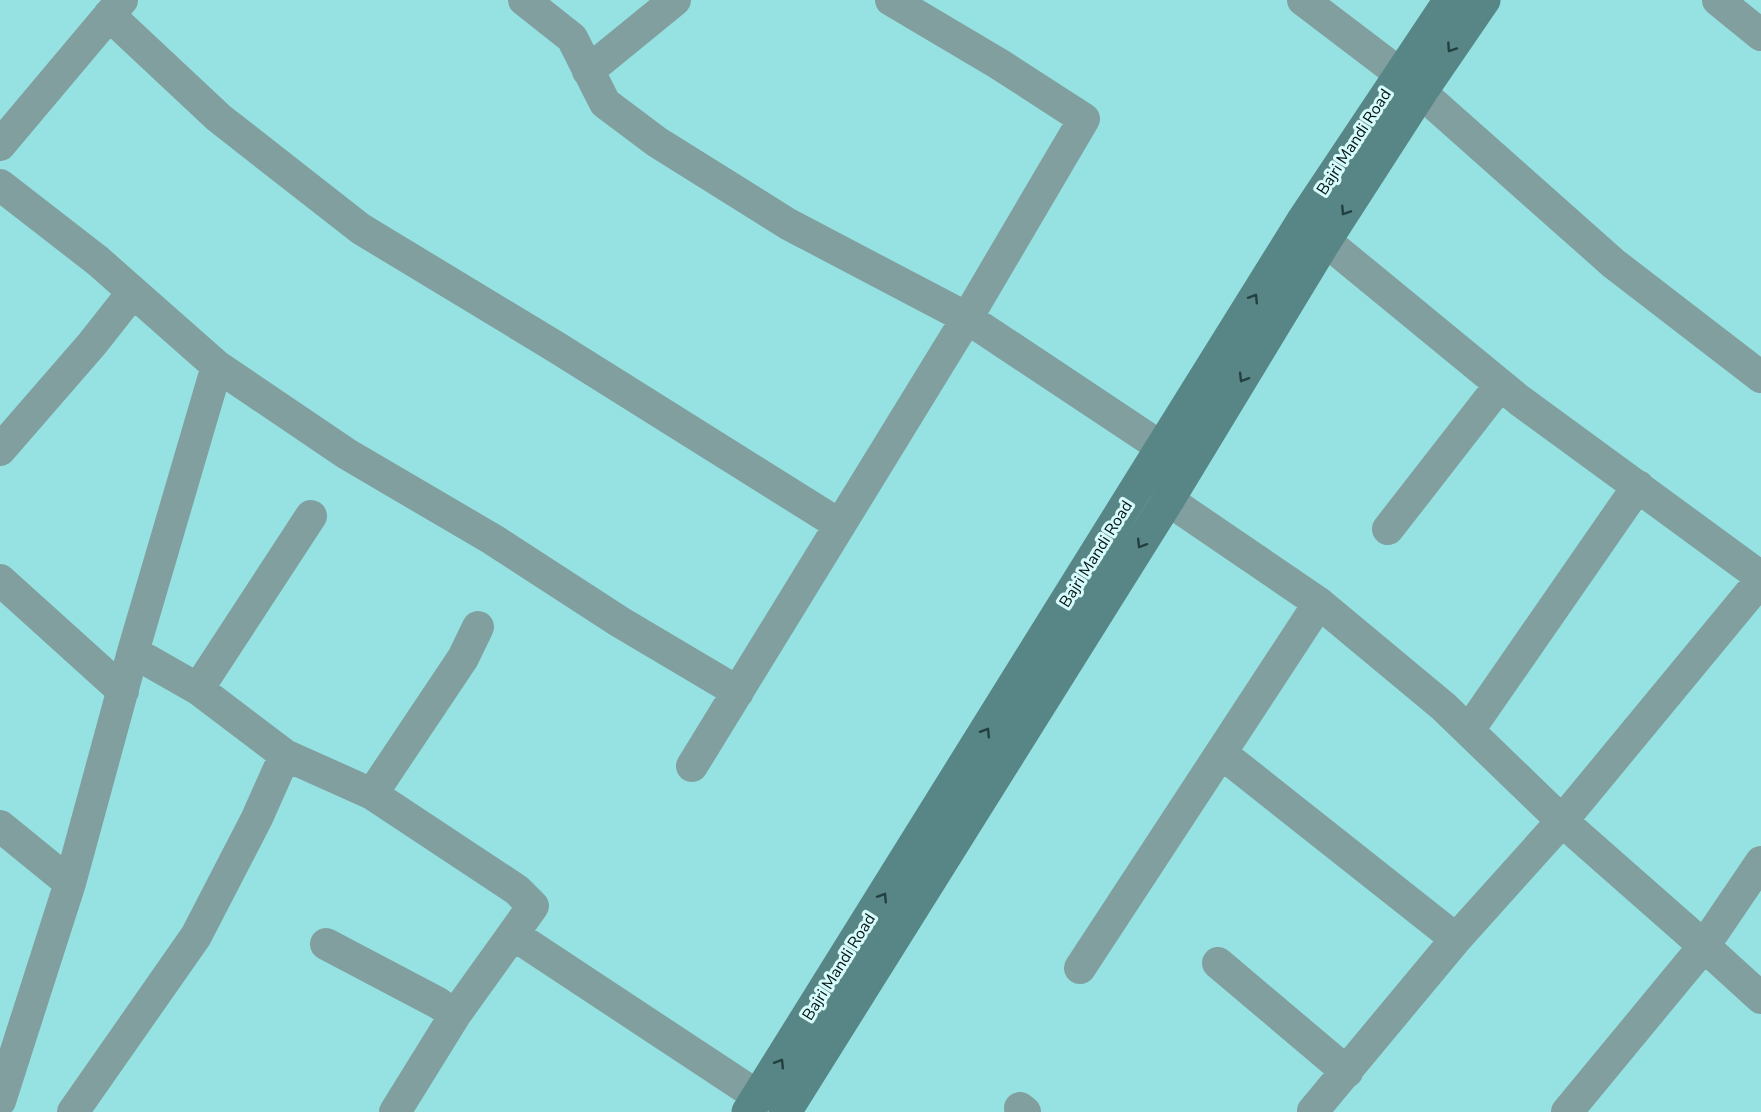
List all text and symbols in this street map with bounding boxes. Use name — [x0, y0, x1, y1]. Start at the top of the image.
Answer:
one-way arrow — [1447, 42, 1458, 53]
street label: Bajri Mandi Road — [1311, 85, 1397, 199]
one-way arrow — [1341, 205, 1352, 216]
one-way arrow — [1247, 294, 1259, 304]
one-way arrow — [1238, 372, 1250, 382]
street label: Bajri Mandi Road — [1054, 496, 1138, 612]
one-way arrow — [1136, 538, 1148, 548]
one-way arrow — [978, 727, 989, 738]
one-way arrow — [875, 893, 887, 903]
street label: Bajri Mandi Road — [797, 909, 881, 1025]
one-way arrow — [772, 1059, 784, 1069]

